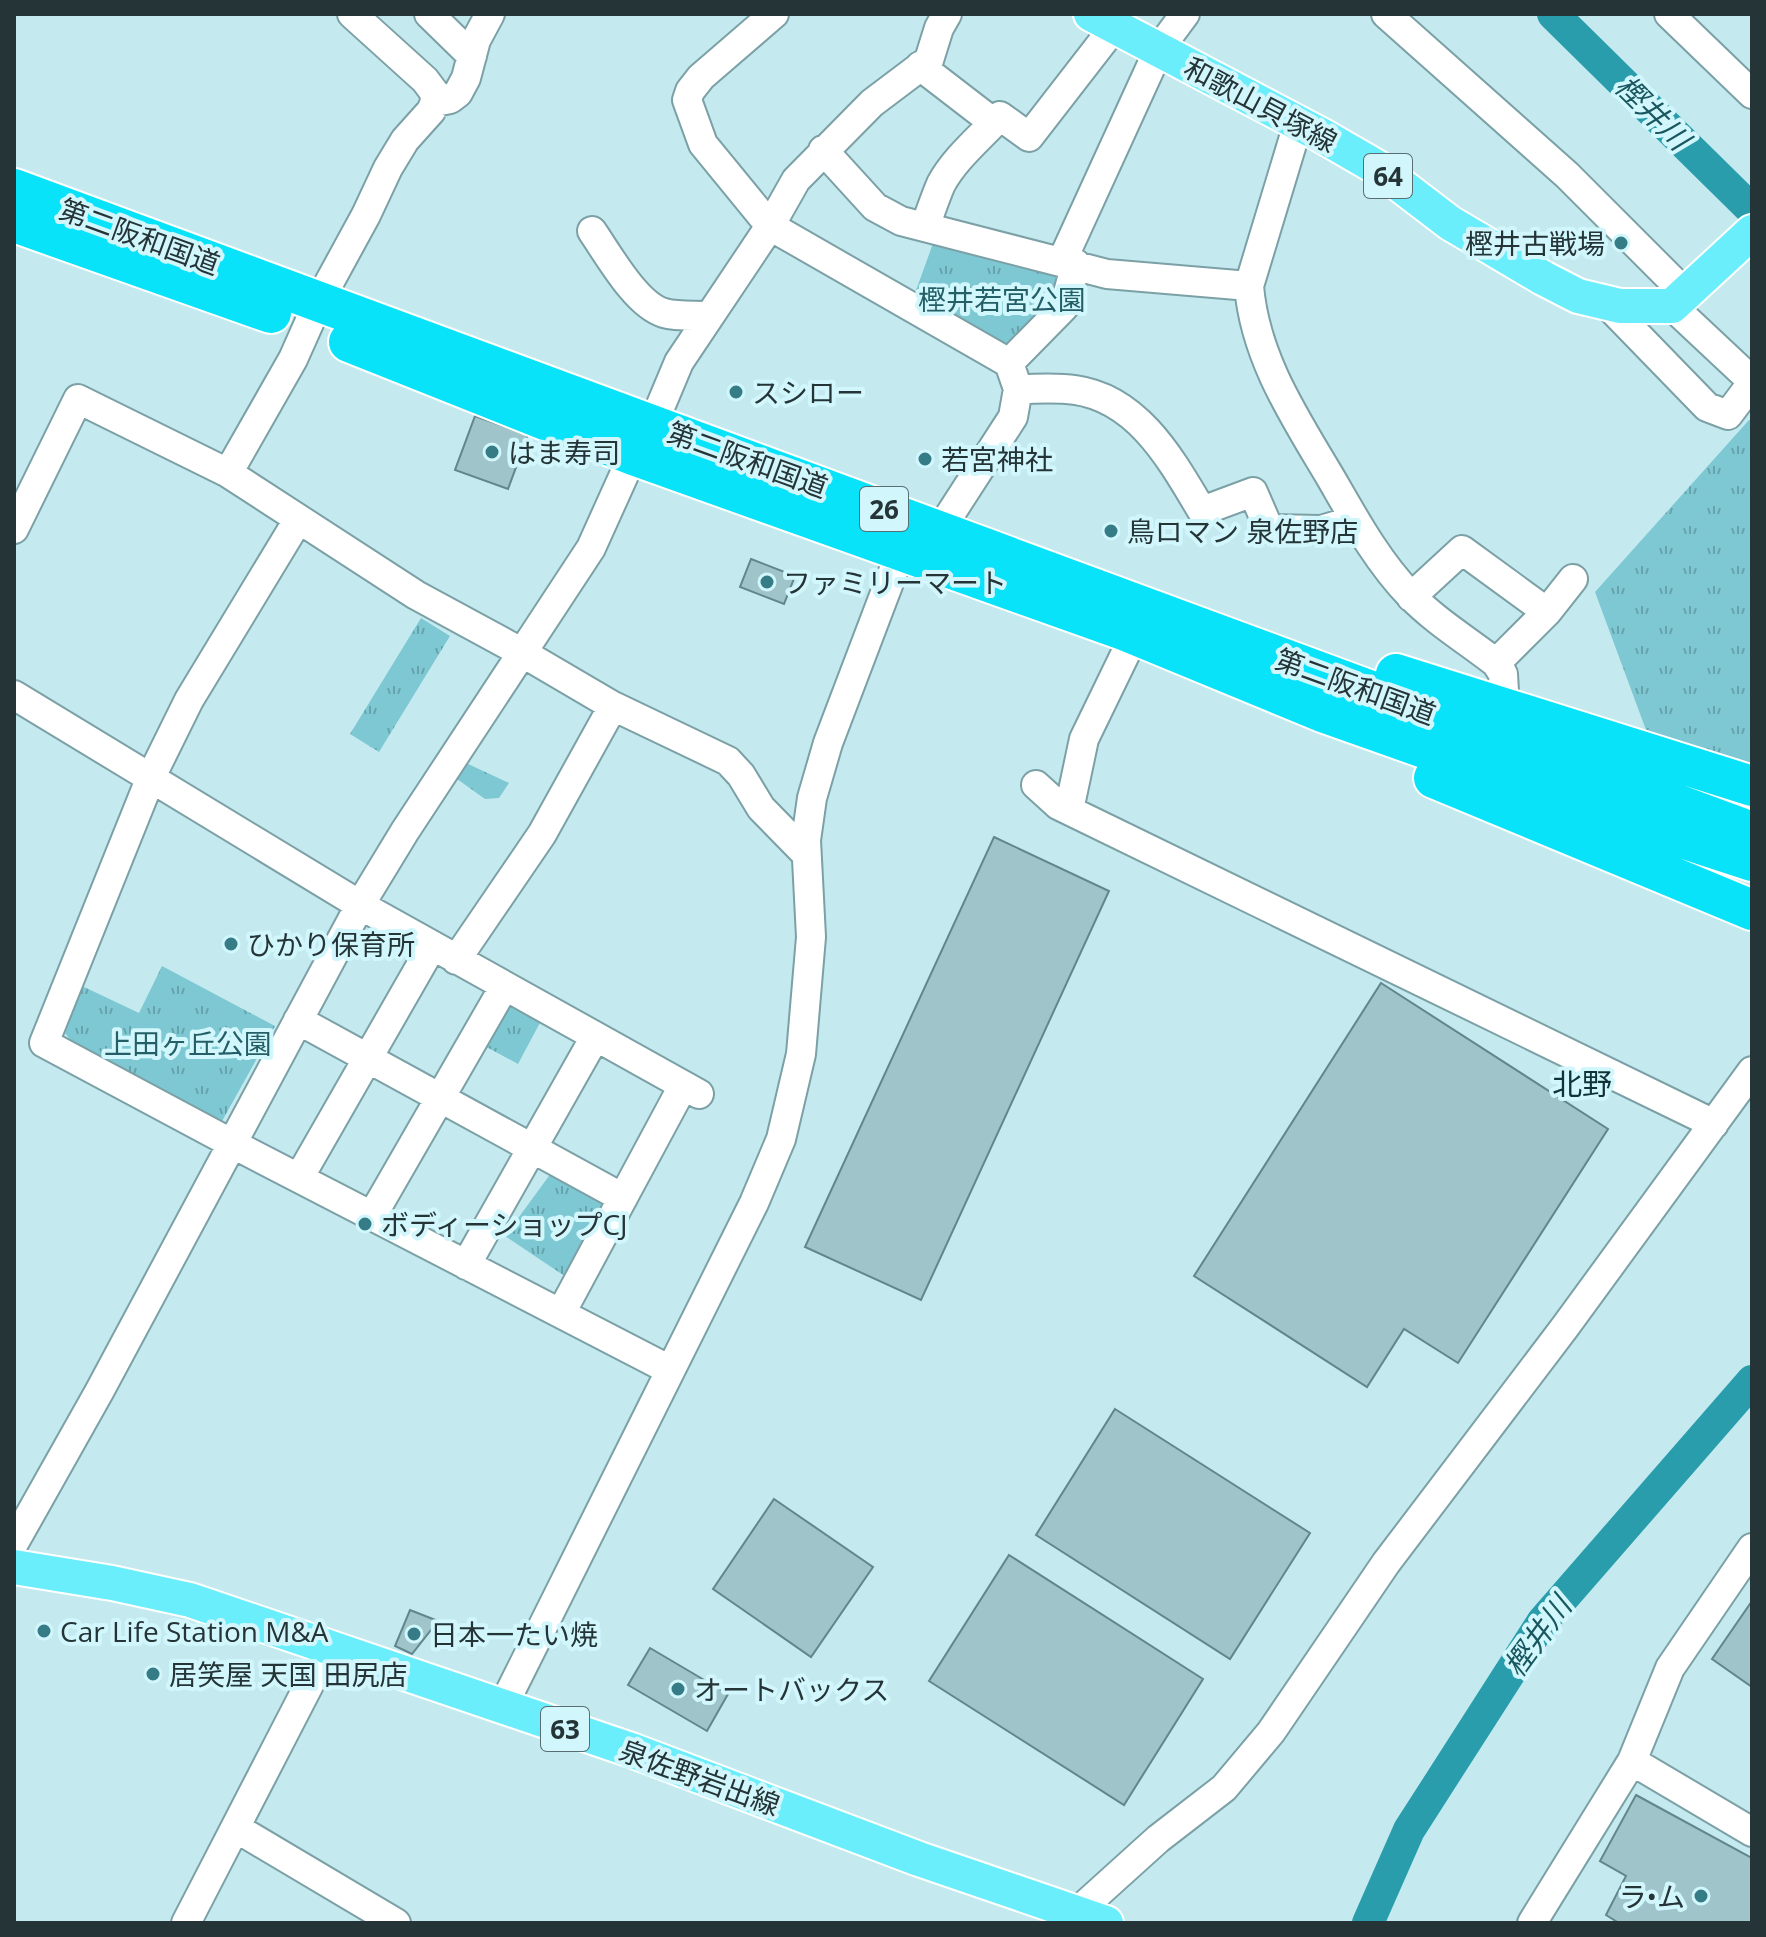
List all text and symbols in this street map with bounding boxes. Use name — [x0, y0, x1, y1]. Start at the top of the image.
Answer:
street label: 和歌山貝塚線 — [1178, 48, 1344, 160]
water label: 樫井川 — [1607, 66, 1701, 160]
road number: 64 — [1364, 154, 1412, 198]
street label: 第二阪和国道 — [55, 189, 225, 283]
place label: 樫井古戦場 — [1465, 224, 1605, 262]
marker: 樫井古戦場 — [1612, 234, 1630, 252]
park label: 樫井若宮公園 — [918, 280, 1086, 318]
place label: スシロー — [752, 373, 864, 411]
marker: スシロー — [727, 383, 745, 401]
street label: 第二阪和国道 — [663, 412, 833, 506]
place label: はま寿司 — [508, 433, 620, 471]
place label: 若宮神社 — [941, 440, 1053, 478]
marker: はま寿司 — [483, 443, 501, 461]
marker: 若宮神社 — [916, 450, 934, 468]
road number: 26 — [860, 487, 908, 531]
place label: 鳥ロマン 泉佐野店 — [1127, 512, 1358, 550]
marker: 鳥ロマン 泉佐野店 — [1102, 522, 1120, 540]
place label: ファミリーマート — [783, 563, 1007, 601]
marker: ファミリーマート — [758, 573, 776, 591]
street label: 第二阪和国道 — [1271, 639, 1441, 733]
place label: ひかり保育所 — [247, 925, 415, 963]
marker: ひかり保育所 — [222, 935, 240, 953]
park label: 上田ヶ丘公園 — [104, 1024, 272, 1062]
district label: 北野 — [1552, 1063, 1612, 1104]
place label: ボディーショップCJ — [381, 1205, 628, 1243]
marker: ボディーショップCJ — [356, 1215, 374, 1233]
water label: 樫井川 — [1494, 1585, 1582, 1684]
place label: Car Life Station M&A — [60, 1612, 329, 1650]
place label: 日本一たい焼 — [430, 1615, 598, 1653]
marker: Car Life Station M&A — [35, 1622, 53, 1640]
marker: 日本一たい焼 — [405, 1625, 423, 1643]
place label: 居笑屋 天国 田尻店 — [169, 1655, 408, 1693]
marker: 居笑屋 天国 田尻店 — [144, 1665, 162, 1683]
place label: オートバックス — [694, 1670, 889, 1708]
marker: オートバックス — [669, 1680, 687, 1698]
road number: 63 — [541, 1707, 589, 1751]
street label: 泉佐野岩出線 — [615, 1730, 785, 1824]
place label: ラ•ム — [1618, 1877, 1685, 1915]
marker: ラ•ム — [1692, 1887, 1710, 1905]

